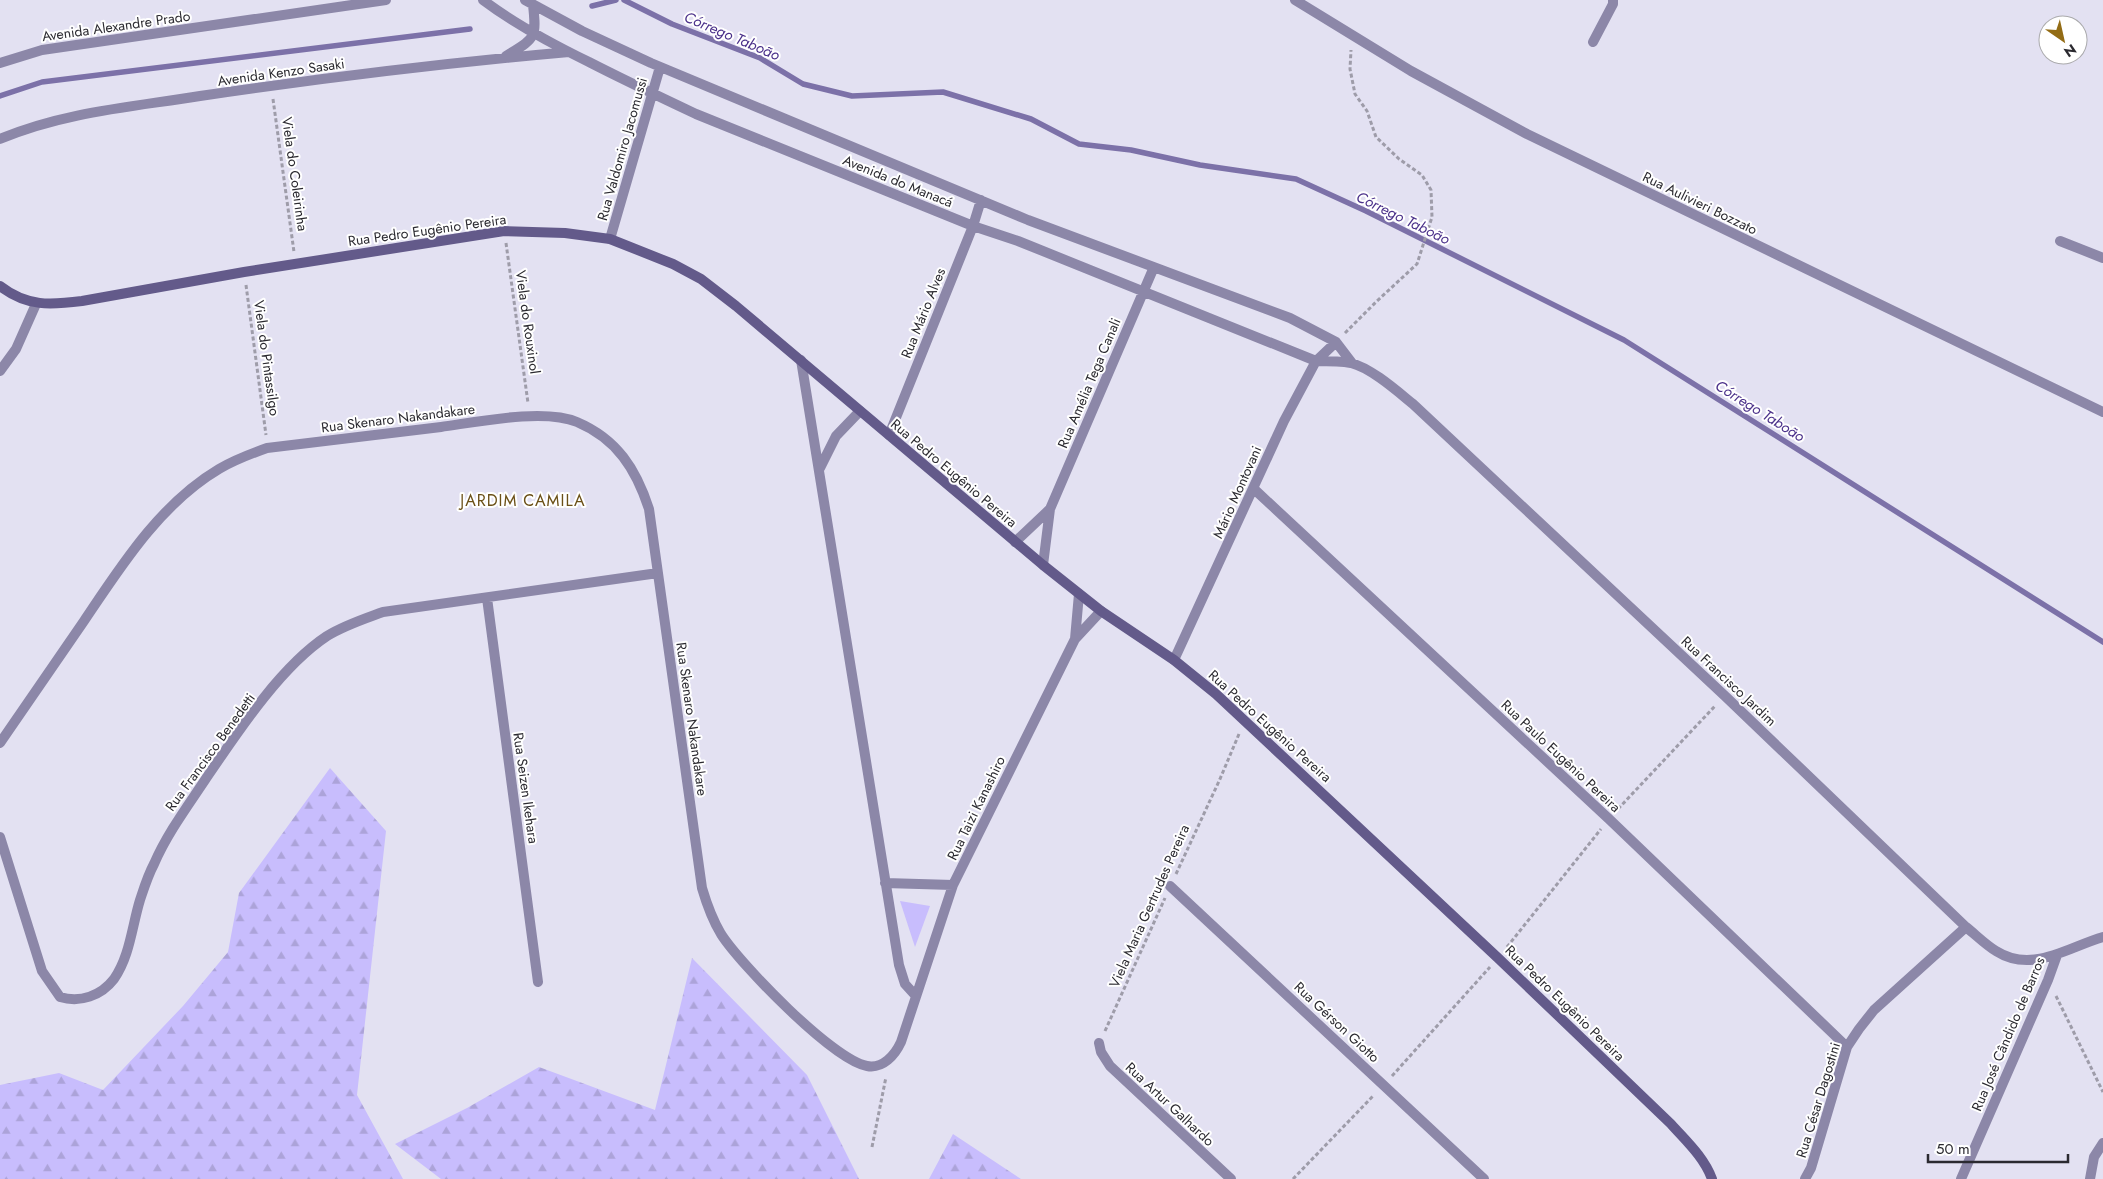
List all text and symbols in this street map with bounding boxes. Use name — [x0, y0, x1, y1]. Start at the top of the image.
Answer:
street label: Avenida Alexandre Prado — [41, 6, 192, 46]
water label: Córrego Taboão — [681, 6, 783, 66]
north arrow — [2038, 15, 2088, 65]
text: N — [2060, 39, 2080, 62]
street label: Avenida Kenzo Sasaki — [216, 53, 346, 91]
street label: Rua Valdomiro Jacomussi — [592, 75, 652, 223]
street label: Viela do Coleirinha — [277, 116, 313, 232]
street label: Avenida do Manacá — [840, 150, 956, 212]
street label: Rua Aulivieri Bozzato — [1639, 167, 1761, 240]
water label: Córrego Taboão — [1352, 186, 1454, 250]
street label: Rua Pedro Eugênio Pereira — [347, 209, 507, 251]
street label: Rua Mário Alves — [896, 265, 950, 361]
street label: Viela do Rouxinol — [511, 269, 545, 375]
street label: Viela do Pintassilgo — [249, 299, 285, 417]
street label: Rua Amélia Tega Canali — [1052, 315, 1126, 451]
water label: Córrego Taboão — [1711, 375, 1809, 447]
street label: Rua Skenaro Nakandakare — [320, 399, 476, 437]
street label: Rua Pedro Eugênio Pereira — [886, 414, 1022, 532]
street label: Mário Montovani — [1208, 443, 1266, 541]
district label: JARDIM CAMILA — [458, 489, 586, 512]
street label: Rua Francisco Jardim — [1677, 632, 1781, 730]
street label: Rua Skenaro Nakandakare — [671, 641, 713, 797]
street label: Rua Pedro Eugênio Pereira — [1204, 665, 1336, 787]
street label: Rua Francisco Benedetti — [160, 689, 260, 815]
street label: Rua Paulo Eugênio Pereira — [1497, 695, 1625, 817]
street label: Rua Seizen Ikehara — [508, 731, 544, 845]
street label: Rua Taizi Kanashiro — [942, 752, 1010, 863]
street label: Viela Maria Gertrudes Pereira — [1104, 821, 1194, 991]
street label: Rua Pedro Eugênio Pereira — [1501, 940, 1629, 1066]
street label: Rua José Cândido de Barros — [1966, 953, 2050, 1114]
street label: Rua Gérson Giotto — [1290, 977, 1384, 1067]
street label: Rua César Dagostini — [1791, 1040, 1845, 1160]
street label: Rua Artur Galhardo — [1121, 1057, 1219, 1151]
scale bar — [1928, 1132, 2068, 1164]
text: 50 m — [1936, 1138, 1970, 1160]

